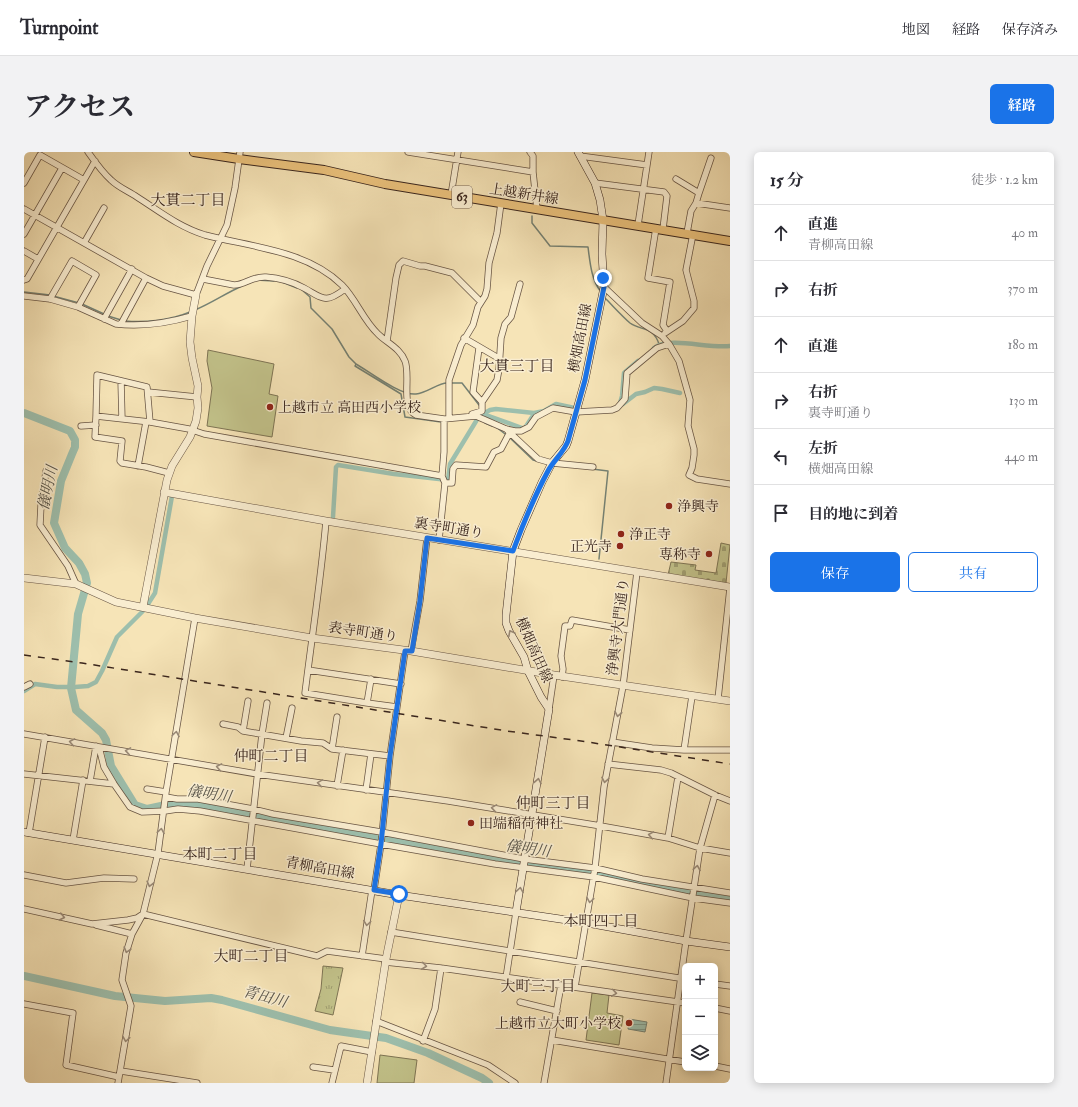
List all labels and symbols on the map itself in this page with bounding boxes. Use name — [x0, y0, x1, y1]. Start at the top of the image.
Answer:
street label: 上越新井線 — [488, 180, 560, 208]
road number: 63 — [452, 186, 472, 208]
district label: 大貫二丁目 — [150, 191, 226, 210]
route end — [594, 269, 612, 287]
street label: 横畑高田線 — [565, 302, 595, 374]
district label: 大貫三丁目 — [479, 357, 555, 376]
place label: 上越市立 高田西小学校 — [278, 399, 421, 416]
marker: 上越市立 高田西小学校 — [265, 402, 275, 412]
water label: 儀明川 — [34, 462, 62, 512]
place label: 浄興寺 — [677, 498, 719, 515]
marker: 浄興寺 — [664, 501, 674, 511]
street label: 裏寺町通り — [413, 514, 485, 542]
place label: 浄正寺 — [629, 526, 671, 543]
marker: 浄正寺 — [616, 529, 626, 539]
place label: 正光寺 — [570, 538, 612, 555]
marker: 正光寺 — [615, 541, 625, 551]
place label: 専称寺 — [659, 546, 701, 563]
marker: 専称寺 — [704, 549, 714, 559]
street label: 浄興寺大門通り — [604, 577, 632, 677]
street label: 横畑高田線 — [512, 615, 556, 685]
street label: 表寺町通り — [327, 619, 399, 645]
one-way arrow — [508, 630, 515, 637]
one-way arrow — [614, 711, 622, 717]
one-way arrow — [171, 731, 180, 737]
one-way arrow — [69, 738, 75, 747]
district label: 仲町二丁目 — [233, 747, 309, 766]
one-way arrow — [125, 748, 131, 756]
one-way arrow — [216, 764, 222, 772]
one-way arrow — [533, 777, 542, 784]
one-way arrow — [602, 777, 610, 783]
one-way arrow — [317, 779, 323, 788]
water label: 儀明川 — [185, 781, 235, 807]
district label: 仲町三丁目 — [515, 794, 591, 813]
one-way arrow — [490, 805, 497, 813]
place label: 田端稲荷神社 — [479, 815, 563, 832]
marker: 田端稲荷神社 — [466, 818, 476, 828]
one-way arrow — [157, 828, 165, 834]
one-way arrow — [648, 831, 654, 840]
water label: 儀明川 — [504, 836, 554, 862]
district label: 本町二丁目 — [182, 845, 258, 864]
street label: 青柳高田線 — [284, 854, 356, 882]
one-way arrow — [692, 864, 701, 871]
one-way arrow — [147, 881, 155, 887]
route start — [390, 885, 408, 903]
one-way arrow — [515, 887, 524, 893]
one-way arrow — [586, 897, 595, 903]
district label: 本町四丁目 — [563, 912, 639, 931]
one-way arrow — [59, 913, 65, 921]
one-way arrow — [363, 920, 372, 926]
one-way arrow — [123, 946, 132, 953]
district label: 大町二丁目 — [213, 947, 289, 966]
one-way arrow — [421, 961, 427, 970]
district label: 大町三丁目 — [500, 977, 576, 996]
water label: 青田川 — [241, 982, 291, 1013]
one-way arrow — [611, 988, 617, 997]
place label: 上越市立大町小学校 — [495, 1015, 621, 1032]
marker: 上越市立大町小学校 — [624, 1018, 634, 1028]
one-way arrow — [122, 1035, 131, 1042]

